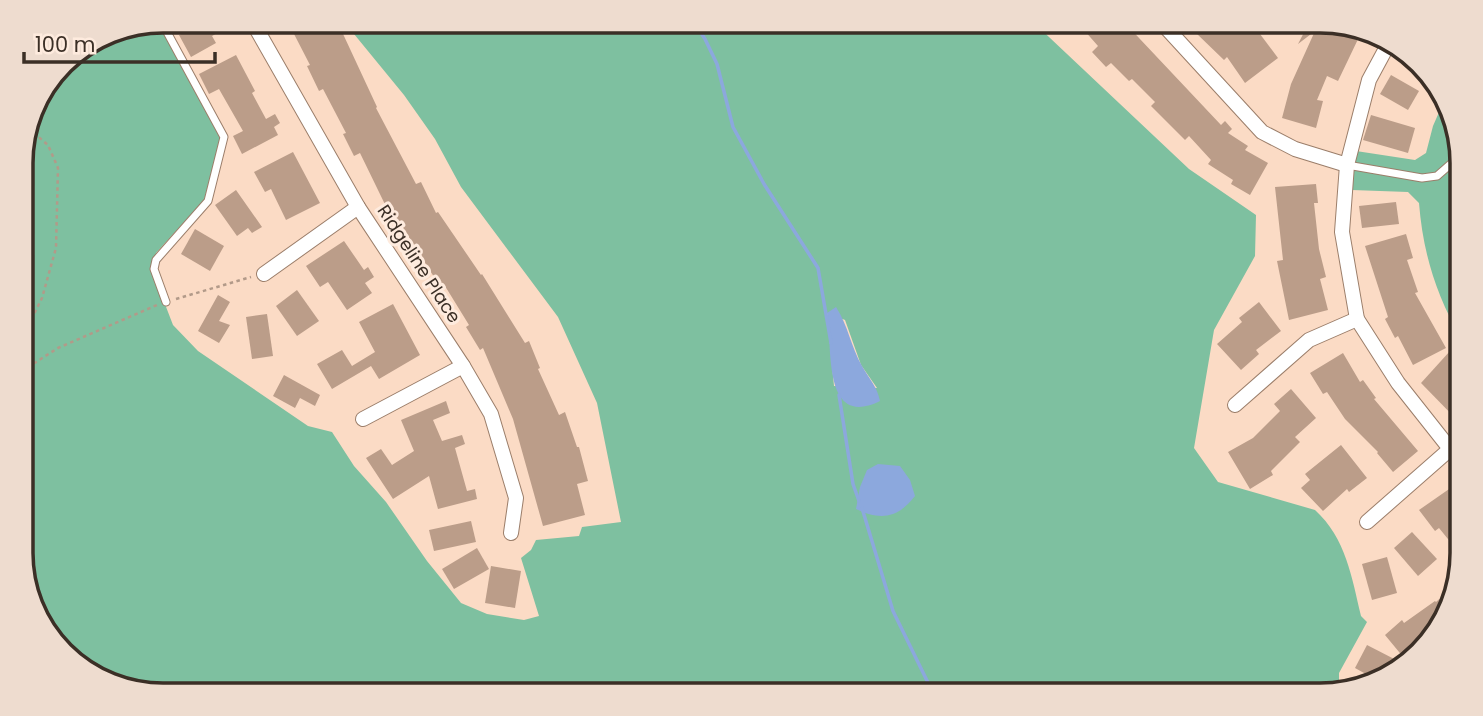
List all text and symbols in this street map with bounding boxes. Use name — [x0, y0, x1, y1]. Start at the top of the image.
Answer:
scale bar — [24, 21, 215, 65]
text: 100 m — [35, 30, 95, 59]
street label: Ridgeline Place — [372, 200, 467, 328]

